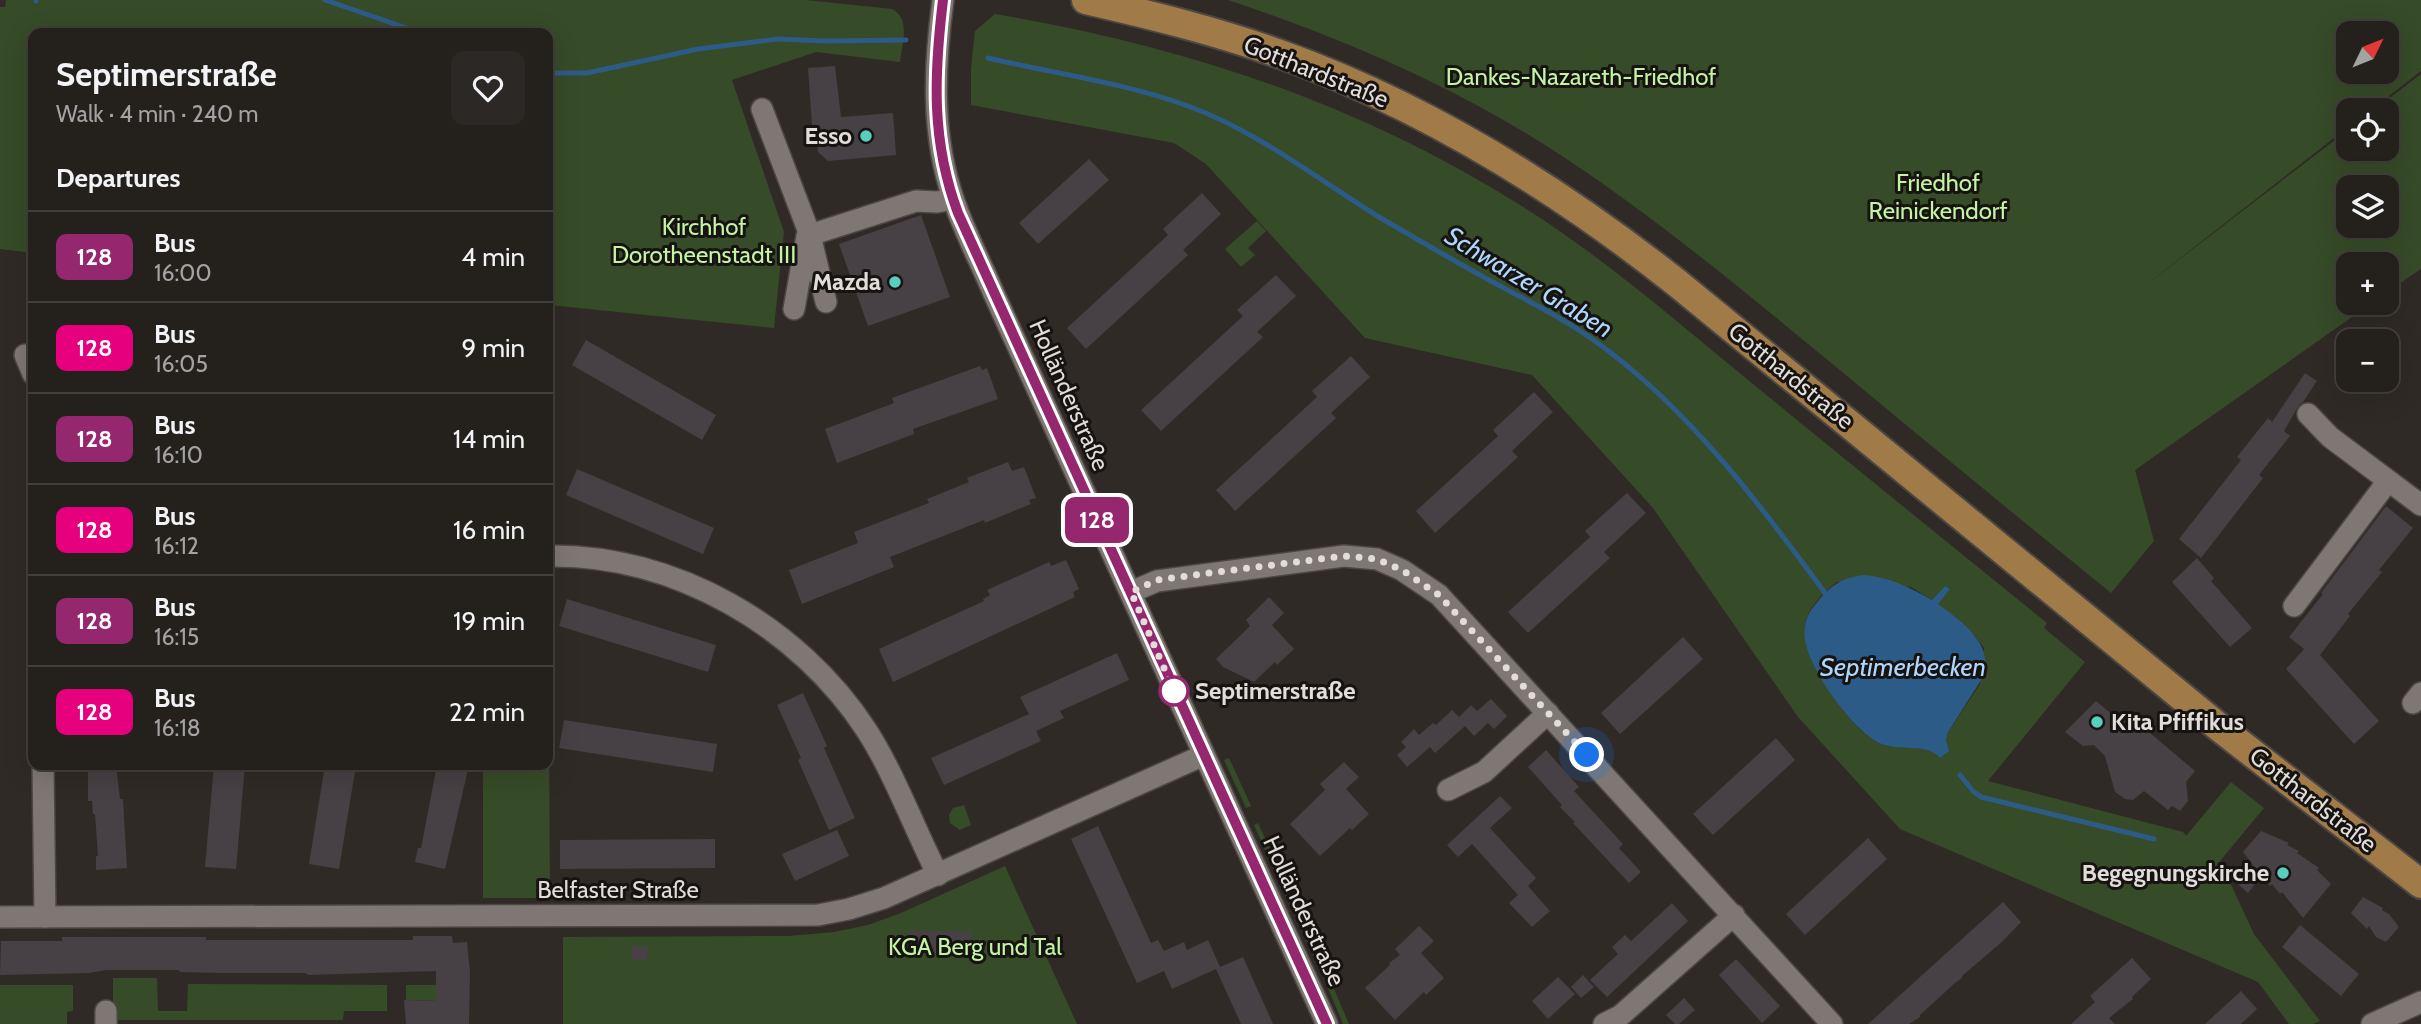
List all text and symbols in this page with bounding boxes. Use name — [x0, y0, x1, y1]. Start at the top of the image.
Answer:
north arrow — [2336, 21, 2399, 84]
map controls — [2336, 21, 2399, 392]
street label: Gotthardstraße — [1240, 29, 1393, 114]
button: heart — [451, 51, 525, 125]
text: Septimerstraße — [56, 54, 277, 94]
park label: Dankes-Nazareth-Friedhof — [1446, 62, 1716, 91]
button: locate — [2336, 98, 2399, 161]
text: Walk · 4 min · 240 m — [56, 100, 258, 128]
place label: Esso — [804, 121, 852, 150]
marker: Esso — [858, 128, 874, 144]
text: Departures — [56, 162, 180, 194]
park label: Friedhof Reinickendorf — [1869, 168, 2007, 225]
button: layers — [2336, 175, 2399, 238]
park label: Kirchhof Dorotheenstadt III — [612, 212, 796, 269]
water label: Schwarzer Graben — [1439, 219, 1619, 345]
text: Bus — [154, 227, 195, 259]
text: 4 min — [461, 241, 525, 273]
text: 128 — [76, 242, 113, 271]
button: + — [2336, 252, 2399, 315]
text: 16:00 — [154, 259, 211, 287]
place label: Mazda — [812, 267, 881, 296]
marker: Mazda — [887, 274, 903, 290]
street label: Holländerstraße — [1023, 315, 1116, 475]
street label: Gotthardstraße — [1723, 316, 1860, 435]
text: Bus — [154, 318, 195, 350]
button: − — [2336, 329, 2399, 392]
text: 9 min — [462, 332, 525, 364]
text: 128 — [76, 333, 113, 362]
text: 16:05 — [154, 350, 208, 378]
text: Bus — [154, 409, 195, 441]
text: 14 min — [453, 423, 525, 455]
text: 128 — [76, 424, 113, 453]
text: 16:10 — [154, 441, 203, 469]
line badge: 128 — [1057, 497, 1137, 543]
text: Bus — [154, 500, 195, 532]
text: 128 — [1079, 505, 1115, 534]
text: 16 min — [453, 514, 525, 546]
text: 128 — [76, 515, 113, 544]
text: 16:12 — [154, 532, 199, 560]
text: Bus — [154, 591, 195, 623]
text: 19 min — [453, 605, 525, 637]
text: 128 — [76, 606, 113, 635]
text: 16:15 — [154, 623, 199, 651]
water label: Septimerbecken — [1820, 651, 1986, 683]
marker: Septimerstraße — [1159, 676, 1189, 706]
place label: Septimerstraße — [1195, 676, 1356, 705]
text: Bus — [154, 682, 195, 714]
text: 22 min — [449, 696, 525, 728]
text: 128 — [76, 697, 113, 726]
place label: Kita Pfiffikus — [2111, 707, 2244, 736]
text: 16:18 — [154, 714, 201, 742]
marker: Kita Pfiffikus — [2089, 714, 2105, 730]
your location — [1569, 737, 1604, 772]
street label: Gotthardstraße — [2244, 741, 2383, 858]
street label: Holländerstraße — [1257, 831, 1352, 990]
place label: Begegnungskirche — [2082, 858, 2269, 887]
marker: Begegnungskirche — [2275, 865, 2291, 881]
street label: Belfaster Straße — [537, 875, 699, 904]
park label: KGA Berg und Tal — [888, 932, 1062, 961]

